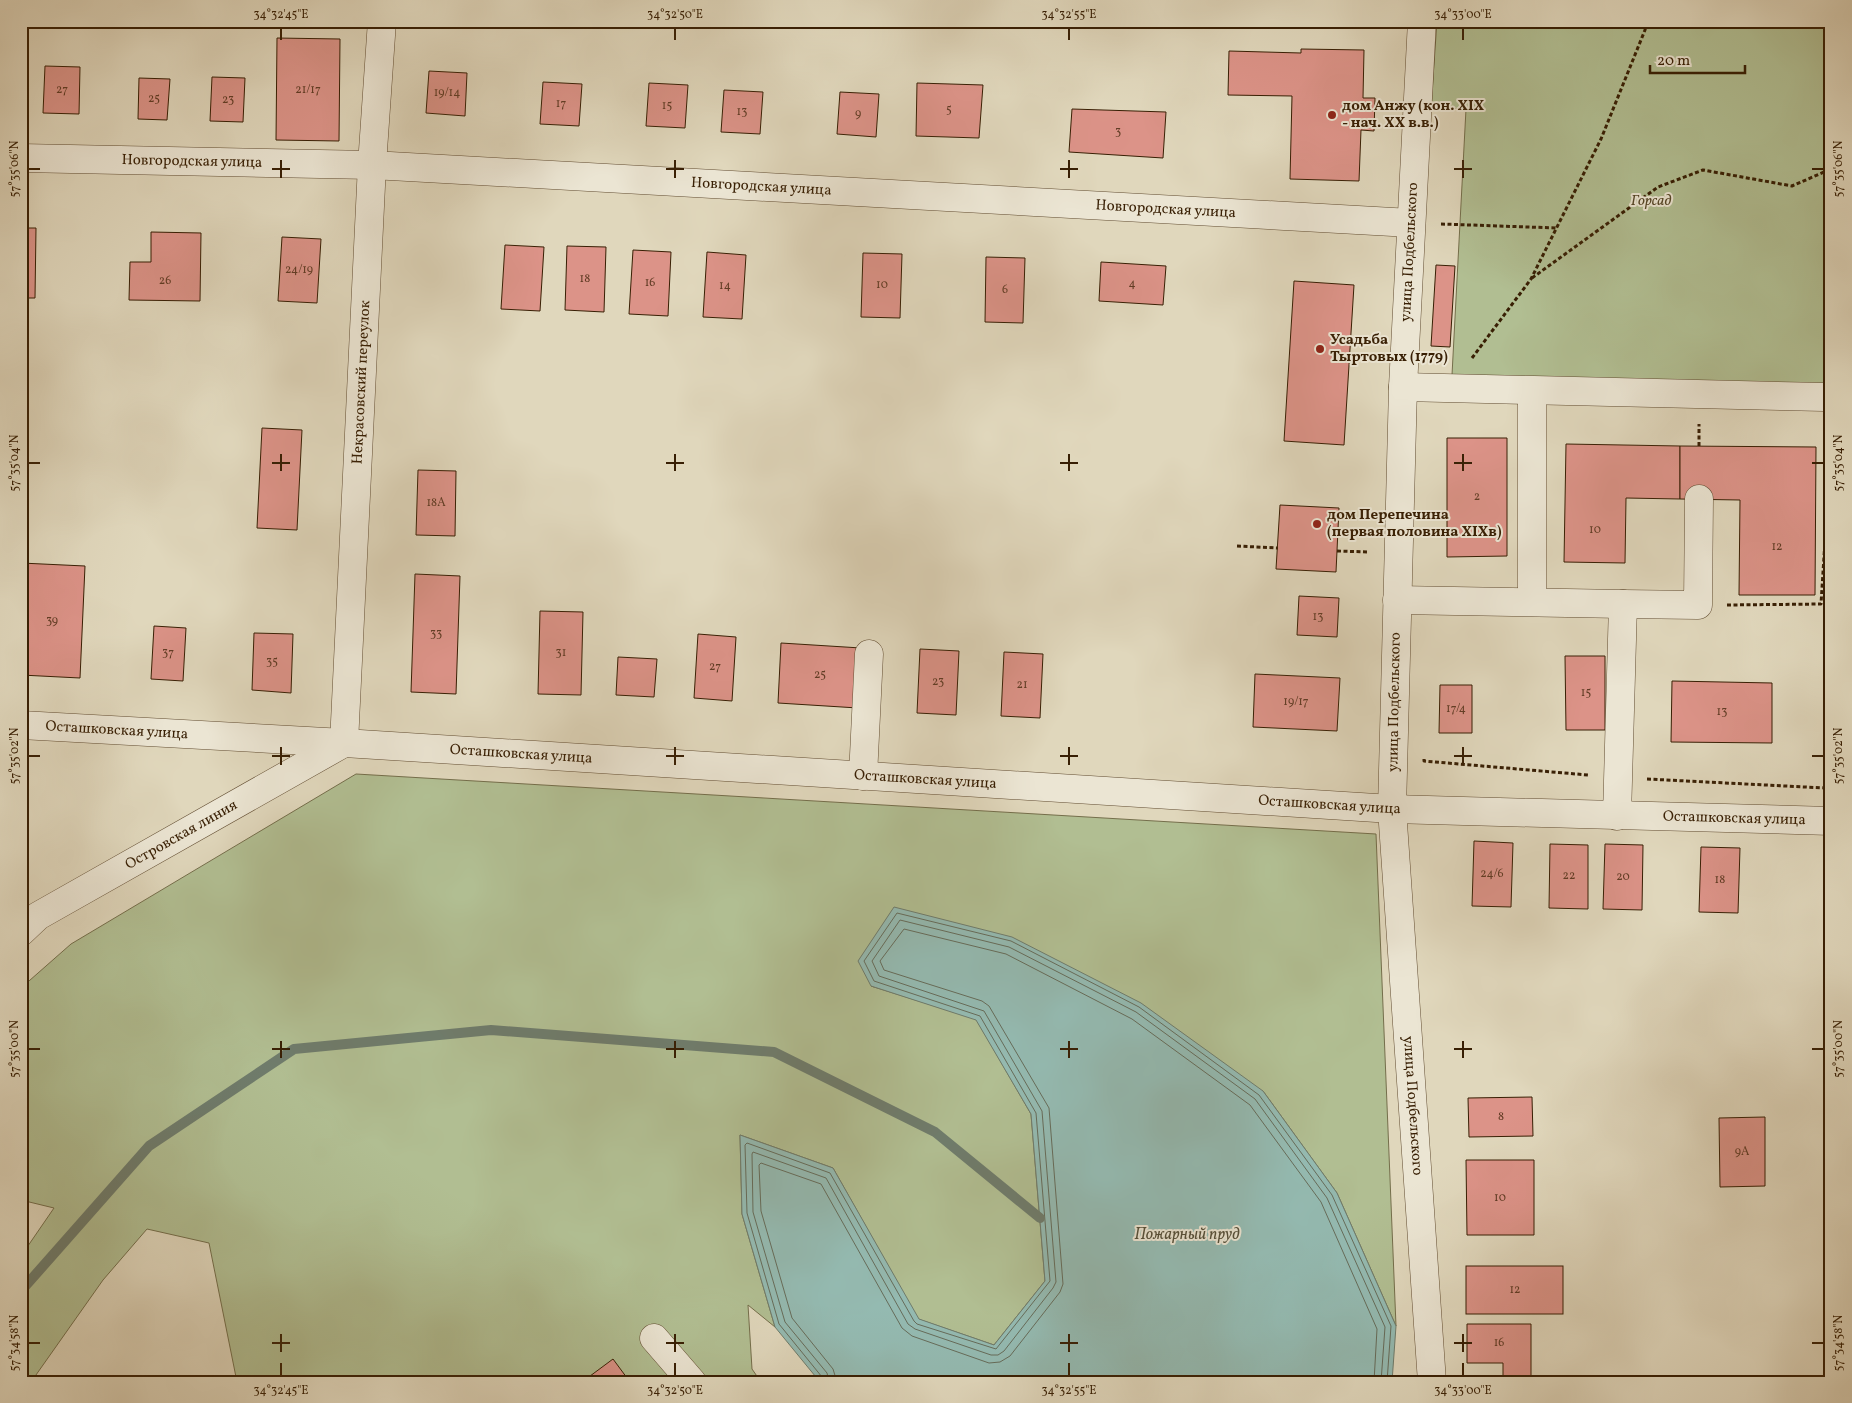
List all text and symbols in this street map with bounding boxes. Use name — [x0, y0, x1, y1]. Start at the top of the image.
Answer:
text: 34°32'45"E — [253, 7, 309, 23]
text: 34°32'50"E — [647, 7, 703, 23]
text: 34°32'55"E — [1041, 7, 1097, 23]
text: 34°33'00"E — [1434, 7, 1492, 23]
scale bar — [1650, 42, 1744, 74]
text: 20 m — [1657, 51, 1690, 72]
house number: 27 — [56, 82, 68, 98]
house number: 21/17 — [295, 82, 321, 98]
house number: 19/14 — [434, 85, 460, 101]
house number: 25 — [148, 91, 160, 107]
house number: 23 — [222, 92, 234, 108]
house number: 17 — [556, 96, 566, 112]
place label: дом Анжу (кон. XIX - нач. XX в.в.) — [1342, 96, 1485, 134]
house number: 15 — [662, 98, 672, 114]
house number: 5 — [946, 102, 952, 118]
house number: 13 — [737, 104, 747, 120]
house number: 9 — [855, 106, 861, 122]
marker: дом Анжу (кон. XIX - нач. XX в.в.) — [1326, 109, 1338, 121]
house number: 3 — [1115, 124, 1121, 140]
text: 57°35'06"N — [7, 141, 23, 197]
text: 57°35'06"N — [1831, 141, 1847, 197]
street label: Новгородская улица — [121, 150, 263, 173]
street label: Новгородская улица — [690, 172, 832, 201]
street label: улица Подбельского — [1396, 182, 1424, 322]
park label: Горсад — [1631, 191, 1671, 212]
street label: Новгородская улица — [1095, 195, 1237, 224]
house number: 24/19 — [285, 262, 313, 278]
house number: 18 — [580, 271, 590, 287]
house number: 26 — [159, 273, 171, 289]
house number: 16 — [645, 275, 655, 291]
house number: 4 — [1128, 276, 1136, 292]
house number: 10 — [876, 277, 888, 293]
house number: 14 — [719, 278, 731, 294]
house number: 6 — [1002, 282, 1008, 298]
street label: Некрасовский переулок — [347, 300, 376, 465]
place label: Усадьба Тыртовых (1779) — [1330, 330, 1448, 368]
marker: Усадьба Тыртовых (1779) — [1314, 343, 1326, 355]
text: 57°35'04"N — [7, 434, 23, 491]
text: 57°35'04"N — [1831, 434, 1847, 491]
house number: 2 — [1474, 489, 1480, 505]
house number: 18А — [426, 495, 446, 511]
place label: дом Перепечина (первая половина XIXв) — [1327, 505, 1502, 543]
marker: дом Перепечина (первая половина XIXв) — [1311, 518, 1323, 530]
house number: 10 — [1589, 522, 1601, 538]
house number: 12 — [1771, 539, 1783, 555]
house number: 13 — [1313, 609, 1323, 625]
house number: 39 — [46, 613, 58, 629]
house number: 33 — [430, 626, 442, 642]
street label: улица Подбельского — [1383, 632, 1407, 772]
house number: 37 — [162, 645, 174, 661]
house number: 31 — [556, 645, 566, 661]
house number: 35 — [266, 654, 278, 670]
house number: 27 — [709, 659, 721, 675]
house number: 25 — [814, 667, 826, 683]
house number: 23 — [932, 674, 944, 690]
house number: 21 — [1016, 677, 1028, 693]
house number: 15 — [1581, 685, 1591, 701]
house number: 19/17 — [1283, 694, 1309, 710]
house number: 17/4 — [1446, 701, 1466, 717]
house number: 13 — [1717, 704, 1727, 720]
street label: Осташковская улица — [45, 716, 189, 745]
text: 57°35'02"N — [7, 728, 23, 784]
text: 57°35'02"N — [1831, 728, 1847, 784]
street label: Осташковская улица — [449, 739, 593, 769]
street label: Осташковская улица — [853, 765, 997, 795]
street label: Осташковская улица — [1258, 790, 1401, 820]
street label: Островская линия — [121, 795, 241, 875]
street label: Осташковская улица — [1663, 806, 1806, 831]
house number: 24/6 — [1480, 866, 1504, 882]
house number: 22 — [1563, 868, 1575, 884]
house number: 20 — [1616, 869, 1630, 885]
house number: 18 — [1715, 872, 1725, 888]
text: 57°35'00"N — [7, 1020, 23, 1078]
text: 57°35'00"N — [1831, 1020, 1847, 1078]
street label: улица Подбельского — [1397, 1035, 1428, 1176]
house number: 8 — [1498, 1109, 1504, 1125]
house number: 9А — [1735, 1144, 1750, 1160]
house number: 10 — [1494, 1190, 1506, 1206]
water label: Пожарный пруд — [1135, 1224, 1240, 1246]
house number: 12 — [1509, 1282, 1521, 1298]
text: 57°34'58"N — [7, 1315, 23, 1371]
text: 57°34'58"N — [1831, 1315, 1847, 1371]
house number: 16 — [1494, 1335, 1504, 1351]
text: 34°32'45"E — [253, 1383, 309, 1399]
text: 34°32'50"E — [647, 1383, 703, 1399]
text: 34°32'55"E — [1041, 1383, 1097, 1399]
text: 34°33'00"E — [1434, 1383, 1492, 1399]

